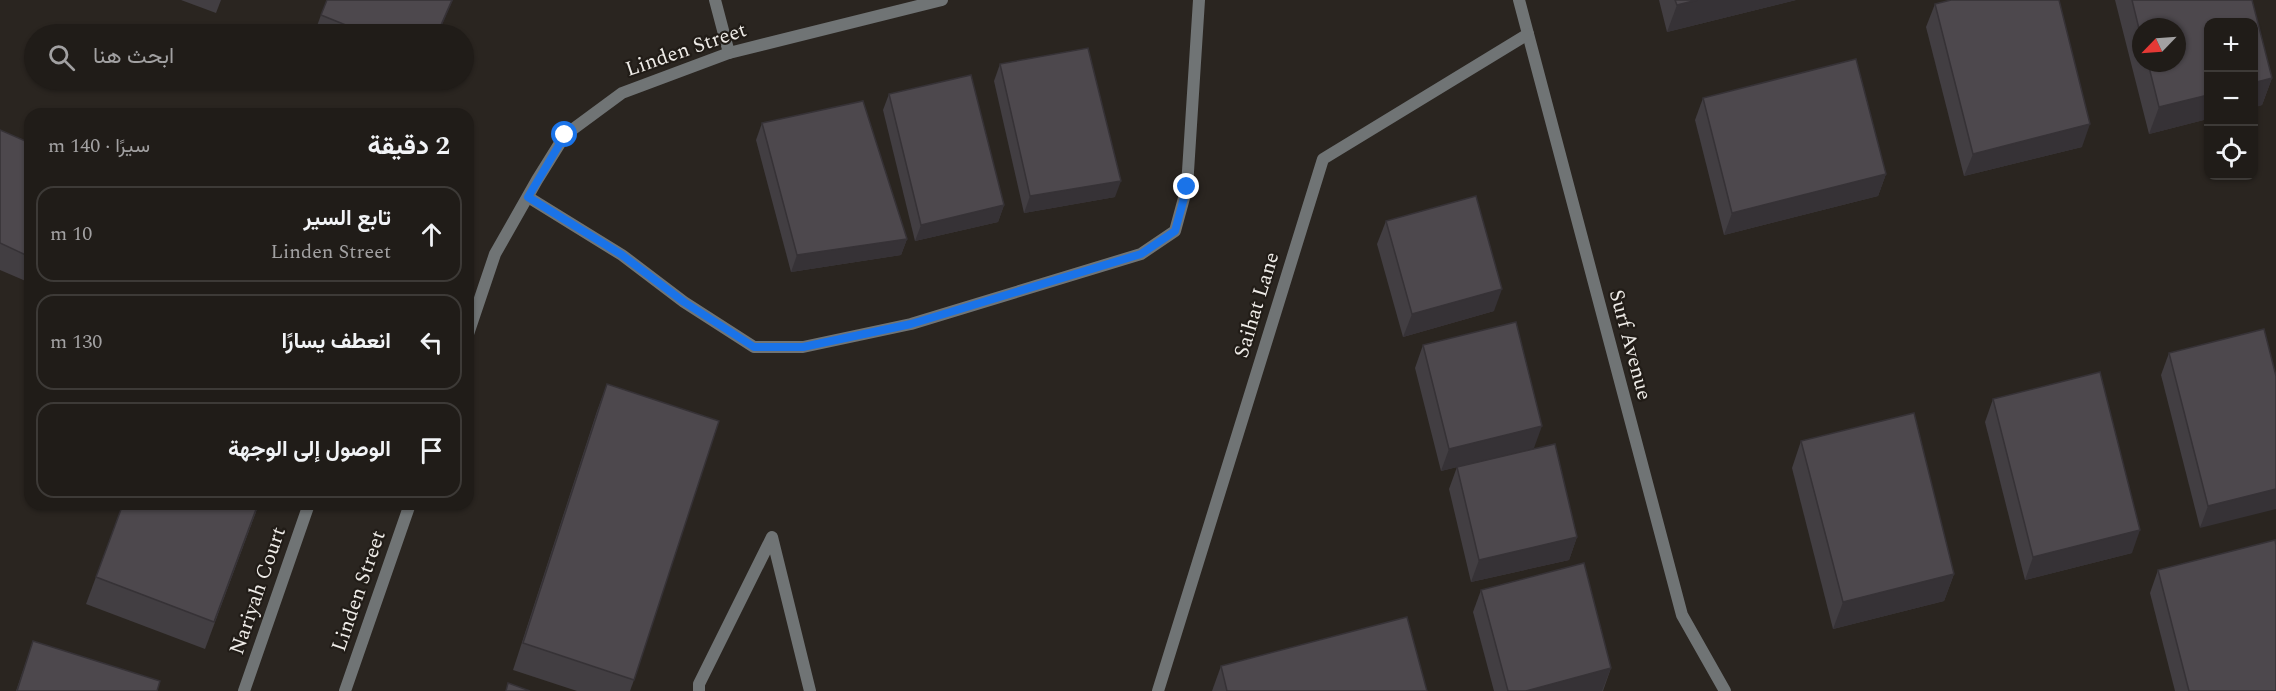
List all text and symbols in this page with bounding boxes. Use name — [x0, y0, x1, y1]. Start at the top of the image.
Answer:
street label: Linden Street — [621, 14, 751, 86]
north arrow — [2132, 18, 2186, 72]
map controls — [2204, 18, 2258, 180]
button: + — [2204, 18, 2258, 72]
search box — [24, 24, 474, 90]
text: ابحث هنا — [93, 40, 174, 73]
icon: search — [45, 41, 78, 74]
button: − — [2204, 72, 2258, 126]
route start — [551, 121, 577, 147]
text: 2 دقيقة — [368, 126, 450, 166]
button: locate — [2204, 126, 2258, 180]
text: سيرًا · 140 m — [48, 131, 150, 161]
route end — [1173, 173, 1199, 199]
text: تابع السير — [303, 202, 391, 235]
icon: ahead — [415, 218, 448, 251]
text: 10 m — [50, 219, 92, 249]
text: Linden Street — [270, 237, 391, 267]
street label: Saihat Lane — [1226, 248, 1288, 362]
street label: Surf Avenue — [1600, 286, 1660, 404]
text: انعطف يسارًا — [281, 325, 391, 358]
icon: left — [415, 326, 448, 359]
text: 130 m — [50, 327, 102, 357]
text: الوصول إلى الوجهة — [228, 433, 391, 466]
icon: arrive — [415, 434, 448, 467]
street label: Nariyah Court — [221, 523, 295, 659]
street label: Linden Street — [323, 526, 395, 656]

